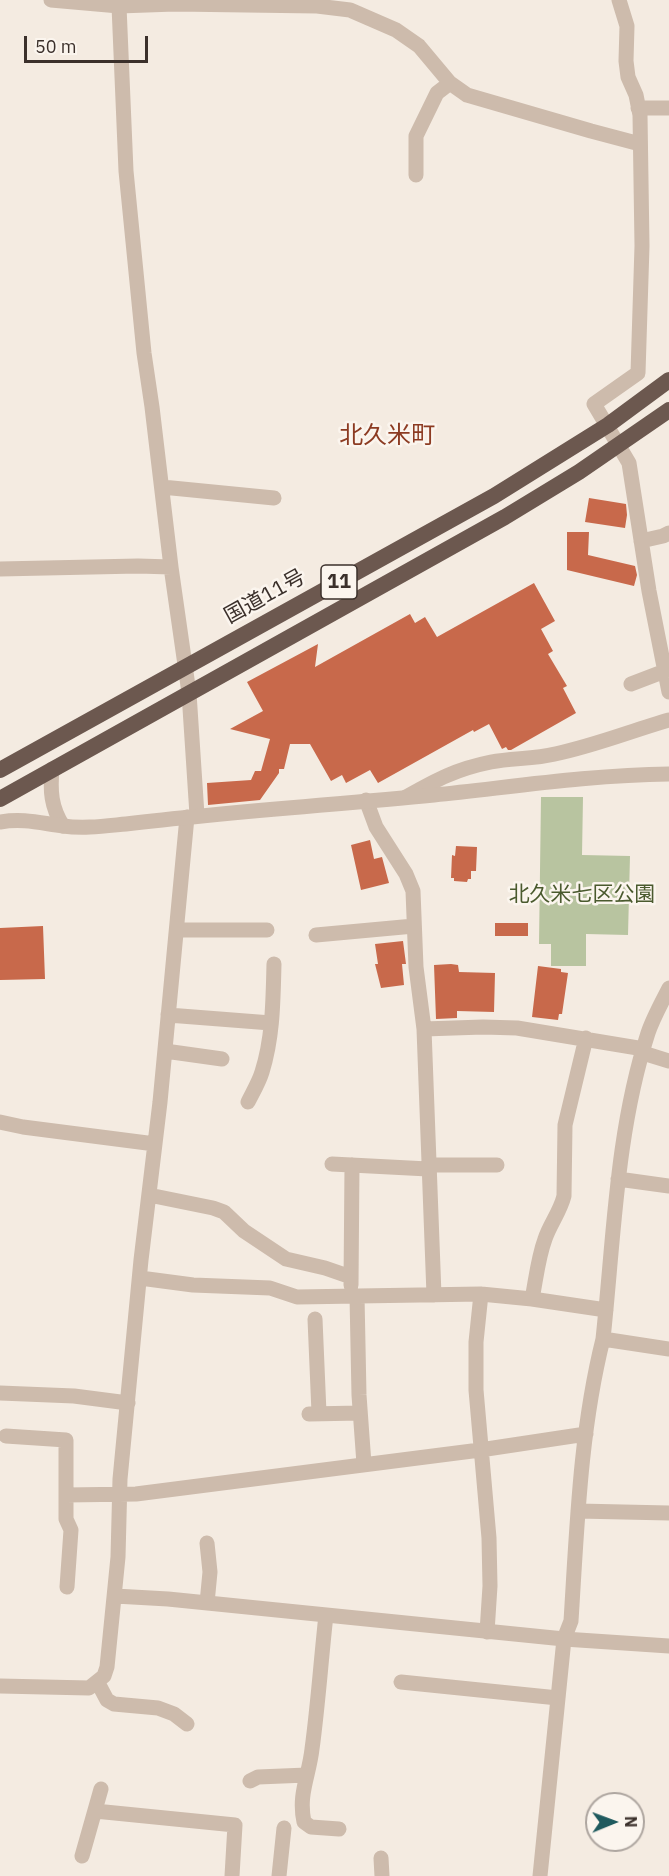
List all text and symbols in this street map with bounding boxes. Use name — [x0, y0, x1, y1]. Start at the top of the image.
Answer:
scale bar — [27, 24, 152, 62]
text: 50 m — [35, 35, 77, 58]
district label: 北久米町 — [339, 422, 435, 450]
street label: 国道11号 — [220, 565, 310, 629]
road number: 11 — [321, 565, 357, 599]
park label: 北久米七区公園 — [509, 882, 655, 908]
north arrow — [585, 1792, 645, 1852]
text: N — [621, 1816, 641, 1828]

